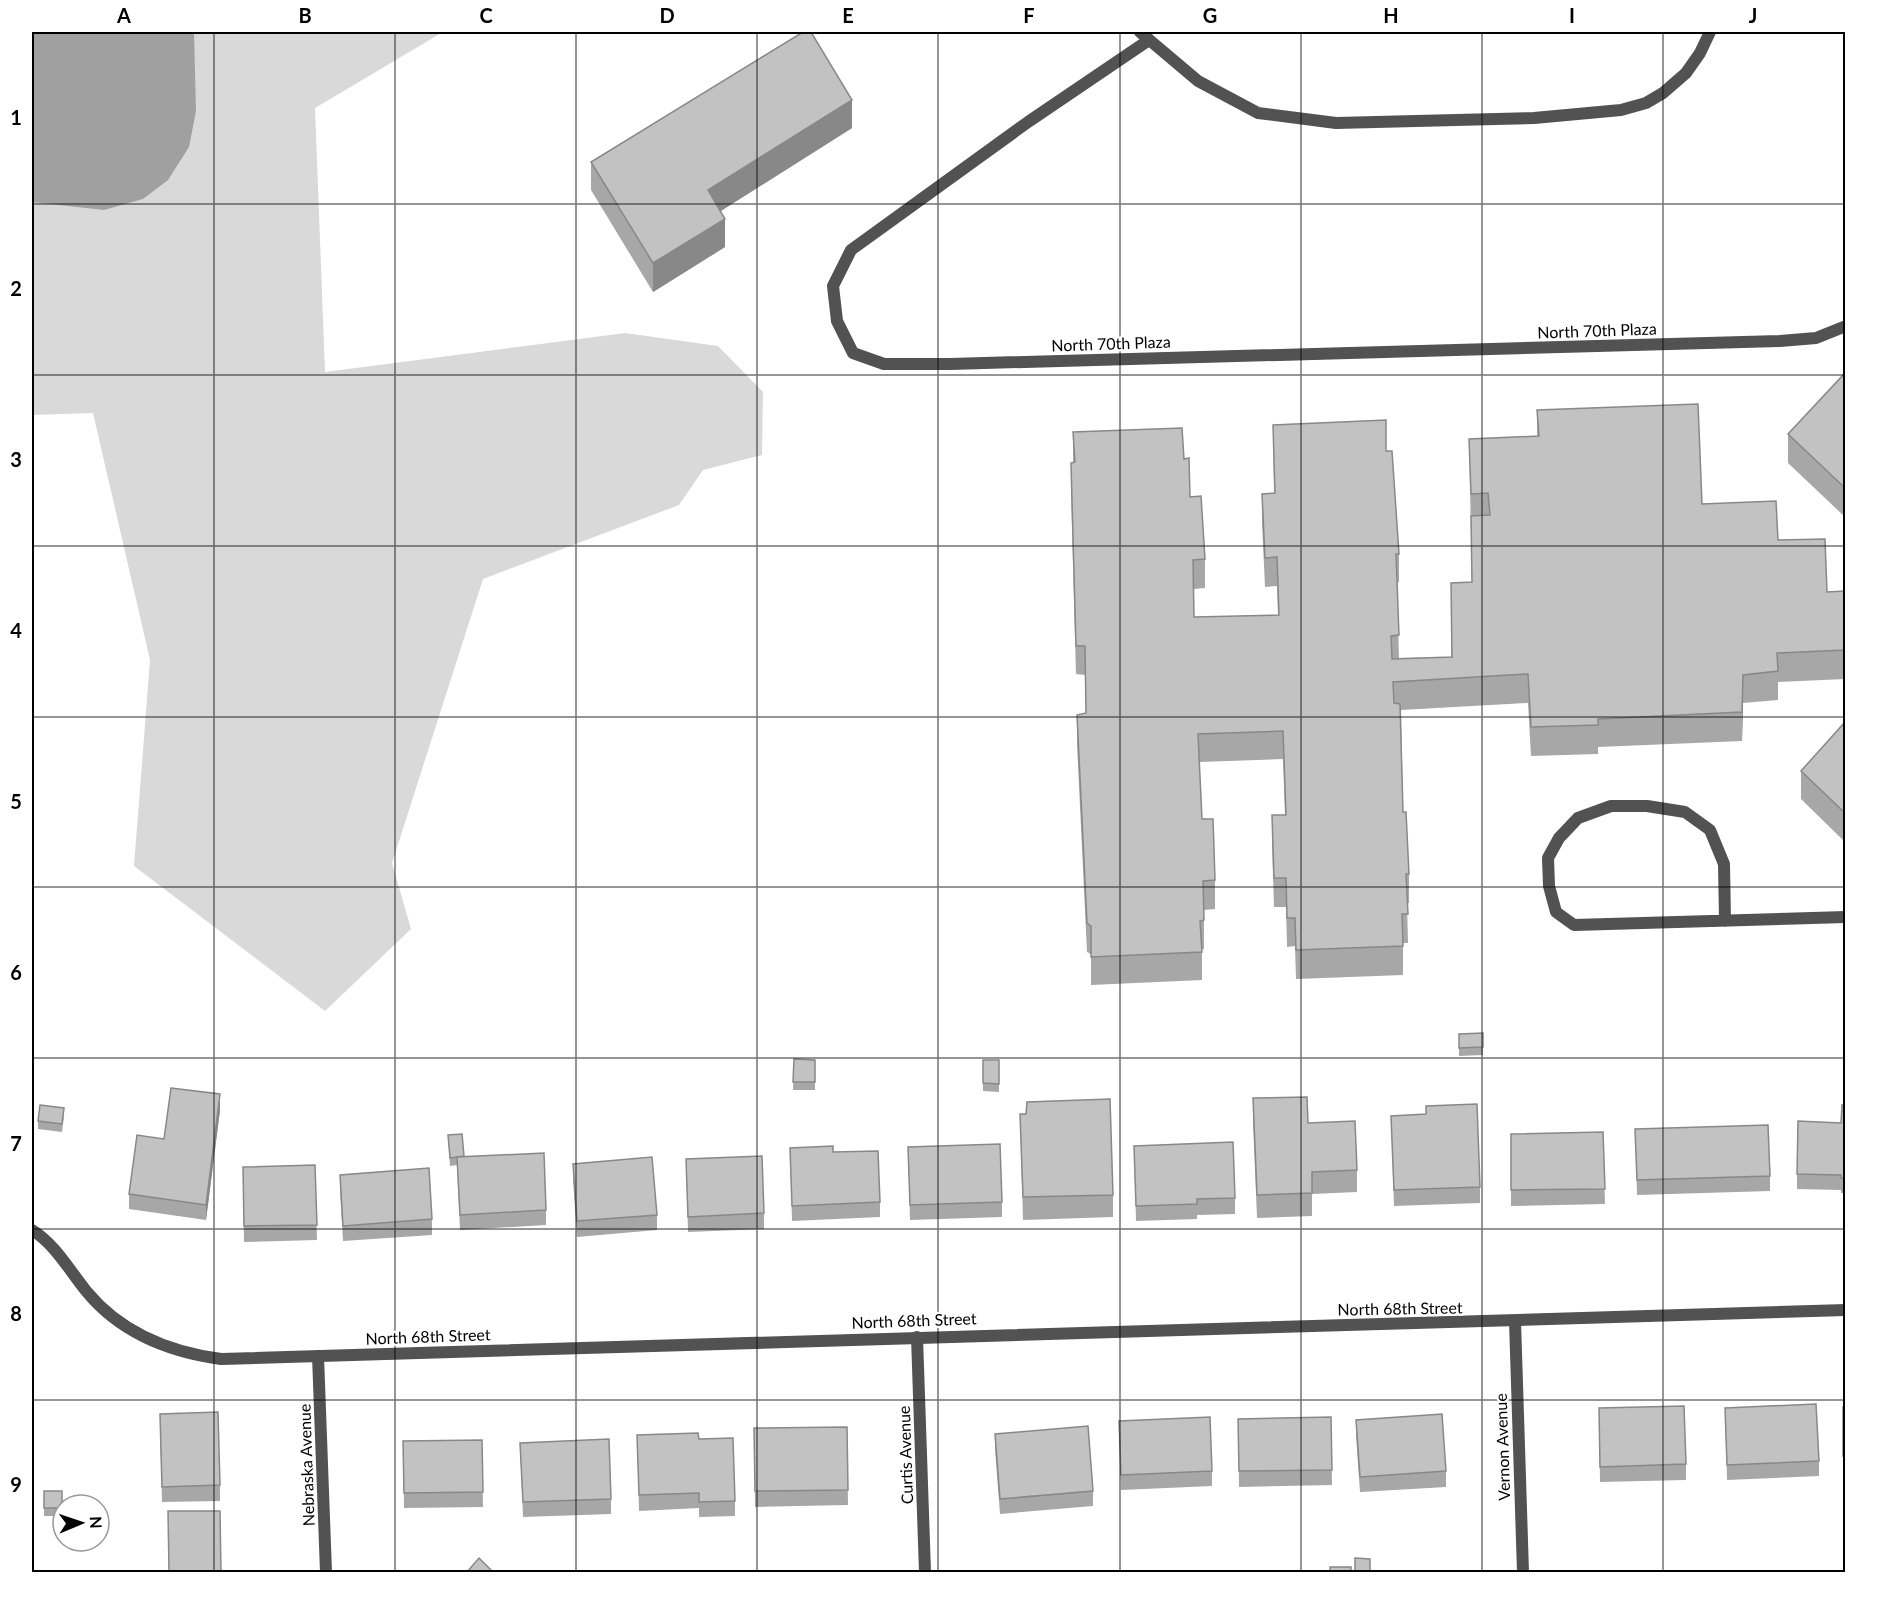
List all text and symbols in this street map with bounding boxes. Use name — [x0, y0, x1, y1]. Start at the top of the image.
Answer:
text: A — [116, 3, 131, 27]
text: B — [298, 3, 312, 27]
text: C — [479, 3, 493, 27]
text: D — [659, 3, 675, 27]
text: E — [842, 3, 854, 27]
text: F — [1023, 3, 1035, 27]
text: G — [1203, 3, 1217, 27]
text: H — [1383, 3, 1399, 27]
text: I — [1569, 3, 1575, 27]
text: J — [1749, 3, 1757, 27]
text: 1 — [10, 105, 22, 129]
text: 2 — [10, 276, 22, 300]
street label: North 70th Plaza — [1537, 318, 1657, 342]
street label: North 70th Plaza — [1051, 331, 1171, 355]
text: 3 — [10, 447, 22, 471]
text: 4 — [10, 618, 22, 642]
text: 5 — [10, 789, 22, 813]
text: 6 — [10, 960, 22, 984]
text: 7 — [10, 1131, 22, 1155]
street label: North 68th Street — [1337, 1297, 1463, 1319]
text: 8 — [10, 1301, 22, 1325]
street label: North 68th Street — [851, 1308, 977, 1332]
street label: North 68th Street — [365, 1324, 491, 1348]
street label: Vernon Avenue — [1491, 1393, 1513, 1501]
street label: Nebraska Avenue — [294, 1403, 318, 1527]
street label: Curtis Avenue — [894, 1405, 916, 1505]
text: 9 — [10, 1472, 22, 1496]
north arrow — [51, 1493, 111, 1553]
text: N — [87, 1516, 106, 1529]

